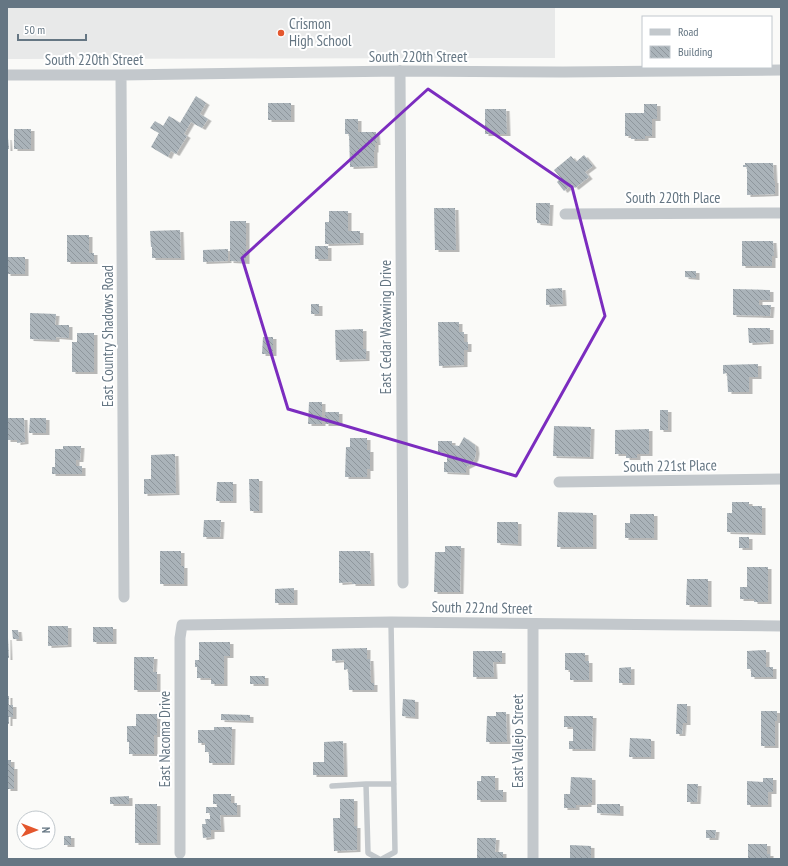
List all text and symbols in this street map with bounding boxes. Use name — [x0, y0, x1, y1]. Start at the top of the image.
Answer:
place label: Crismon High School — [289, 14, 352, 50]
scale bar — [18, 16, 86, 42]
legend — [642, 16, 772, 68]
text: 50 m — [24, 22, 45, 37]
text: Road — [678, 24, 698, 39]
marker: Crismon High School — [276, 28, 286, 38]
text: Building — [678, 44, 713, 59]
street label: South 220th Street — [369, 47, 467, 66]
street label: South 220th Street — [45, 50, 143, 69]
street label: South 220th Place — [625, 188, 721, 207]
street label: East Cedar Waxwing Drive — [376, 260, 395, 394]
street label: East Country Shadows Road — [98, 265, 117, 407]
street label: South 221st Place — [623, 455, 717, 476]
street label: South 222nd Street — [431, 597, 533, 618]
street label: East Nacoma Drive — [155, 691, 174, 787]
street label: East Vallejo Street — [508, 694, 527, 788]
north arrow — [16, 810, 56, 850]
text: N — [39, 827, 53, 833]

